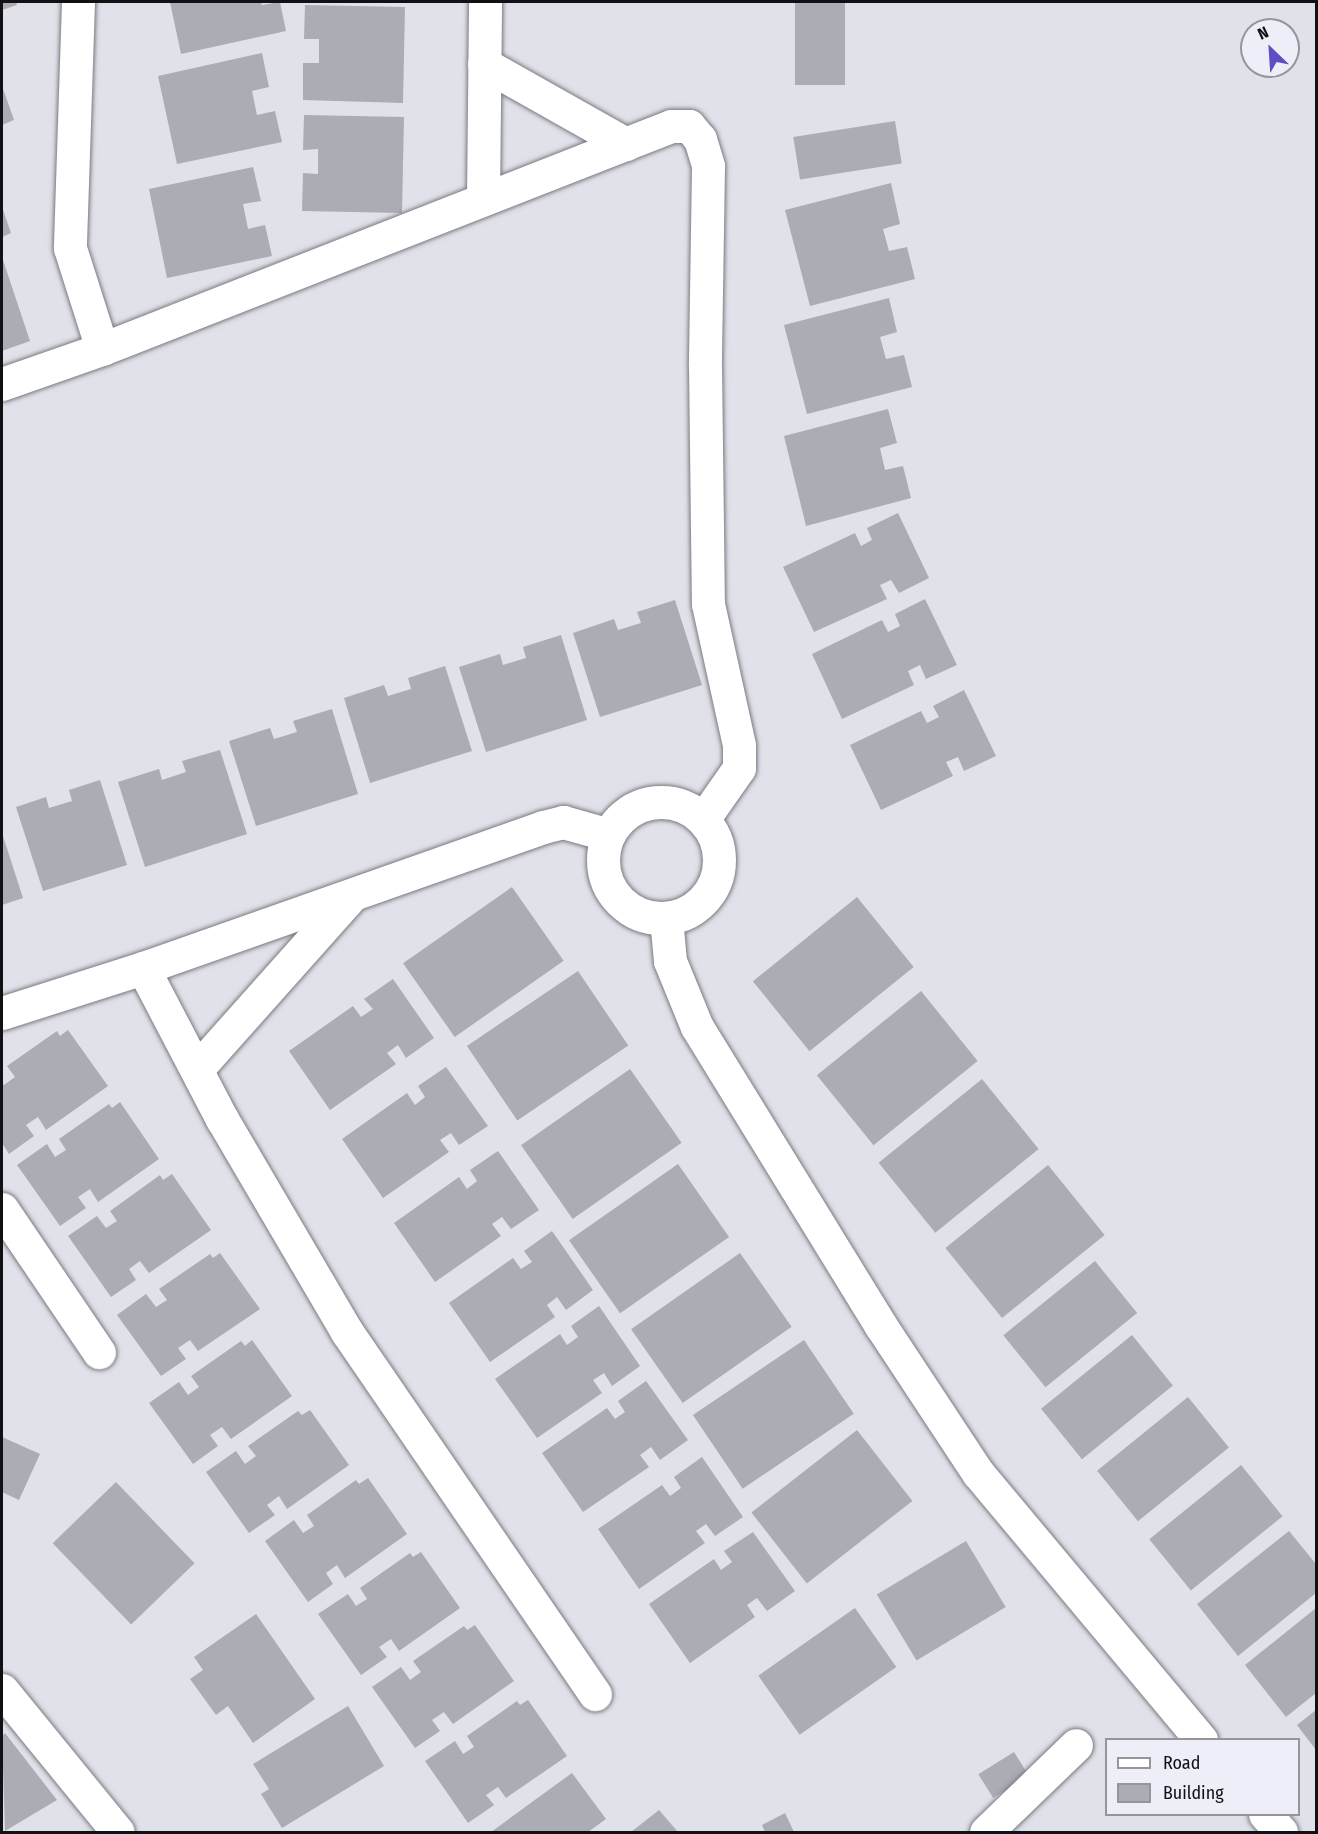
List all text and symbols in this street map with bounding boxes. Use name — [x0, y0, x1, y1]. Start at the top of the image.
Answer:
north arrow — [1240, 18, 1300, 78]
text: N — [1255, 22, 1271, 44]
legend — [1105, 1738, 1300, 1816]
text: Road — [1163, 1752, 1200, 1774]
text: Building — [1163, 1782, 1224, 1804]

